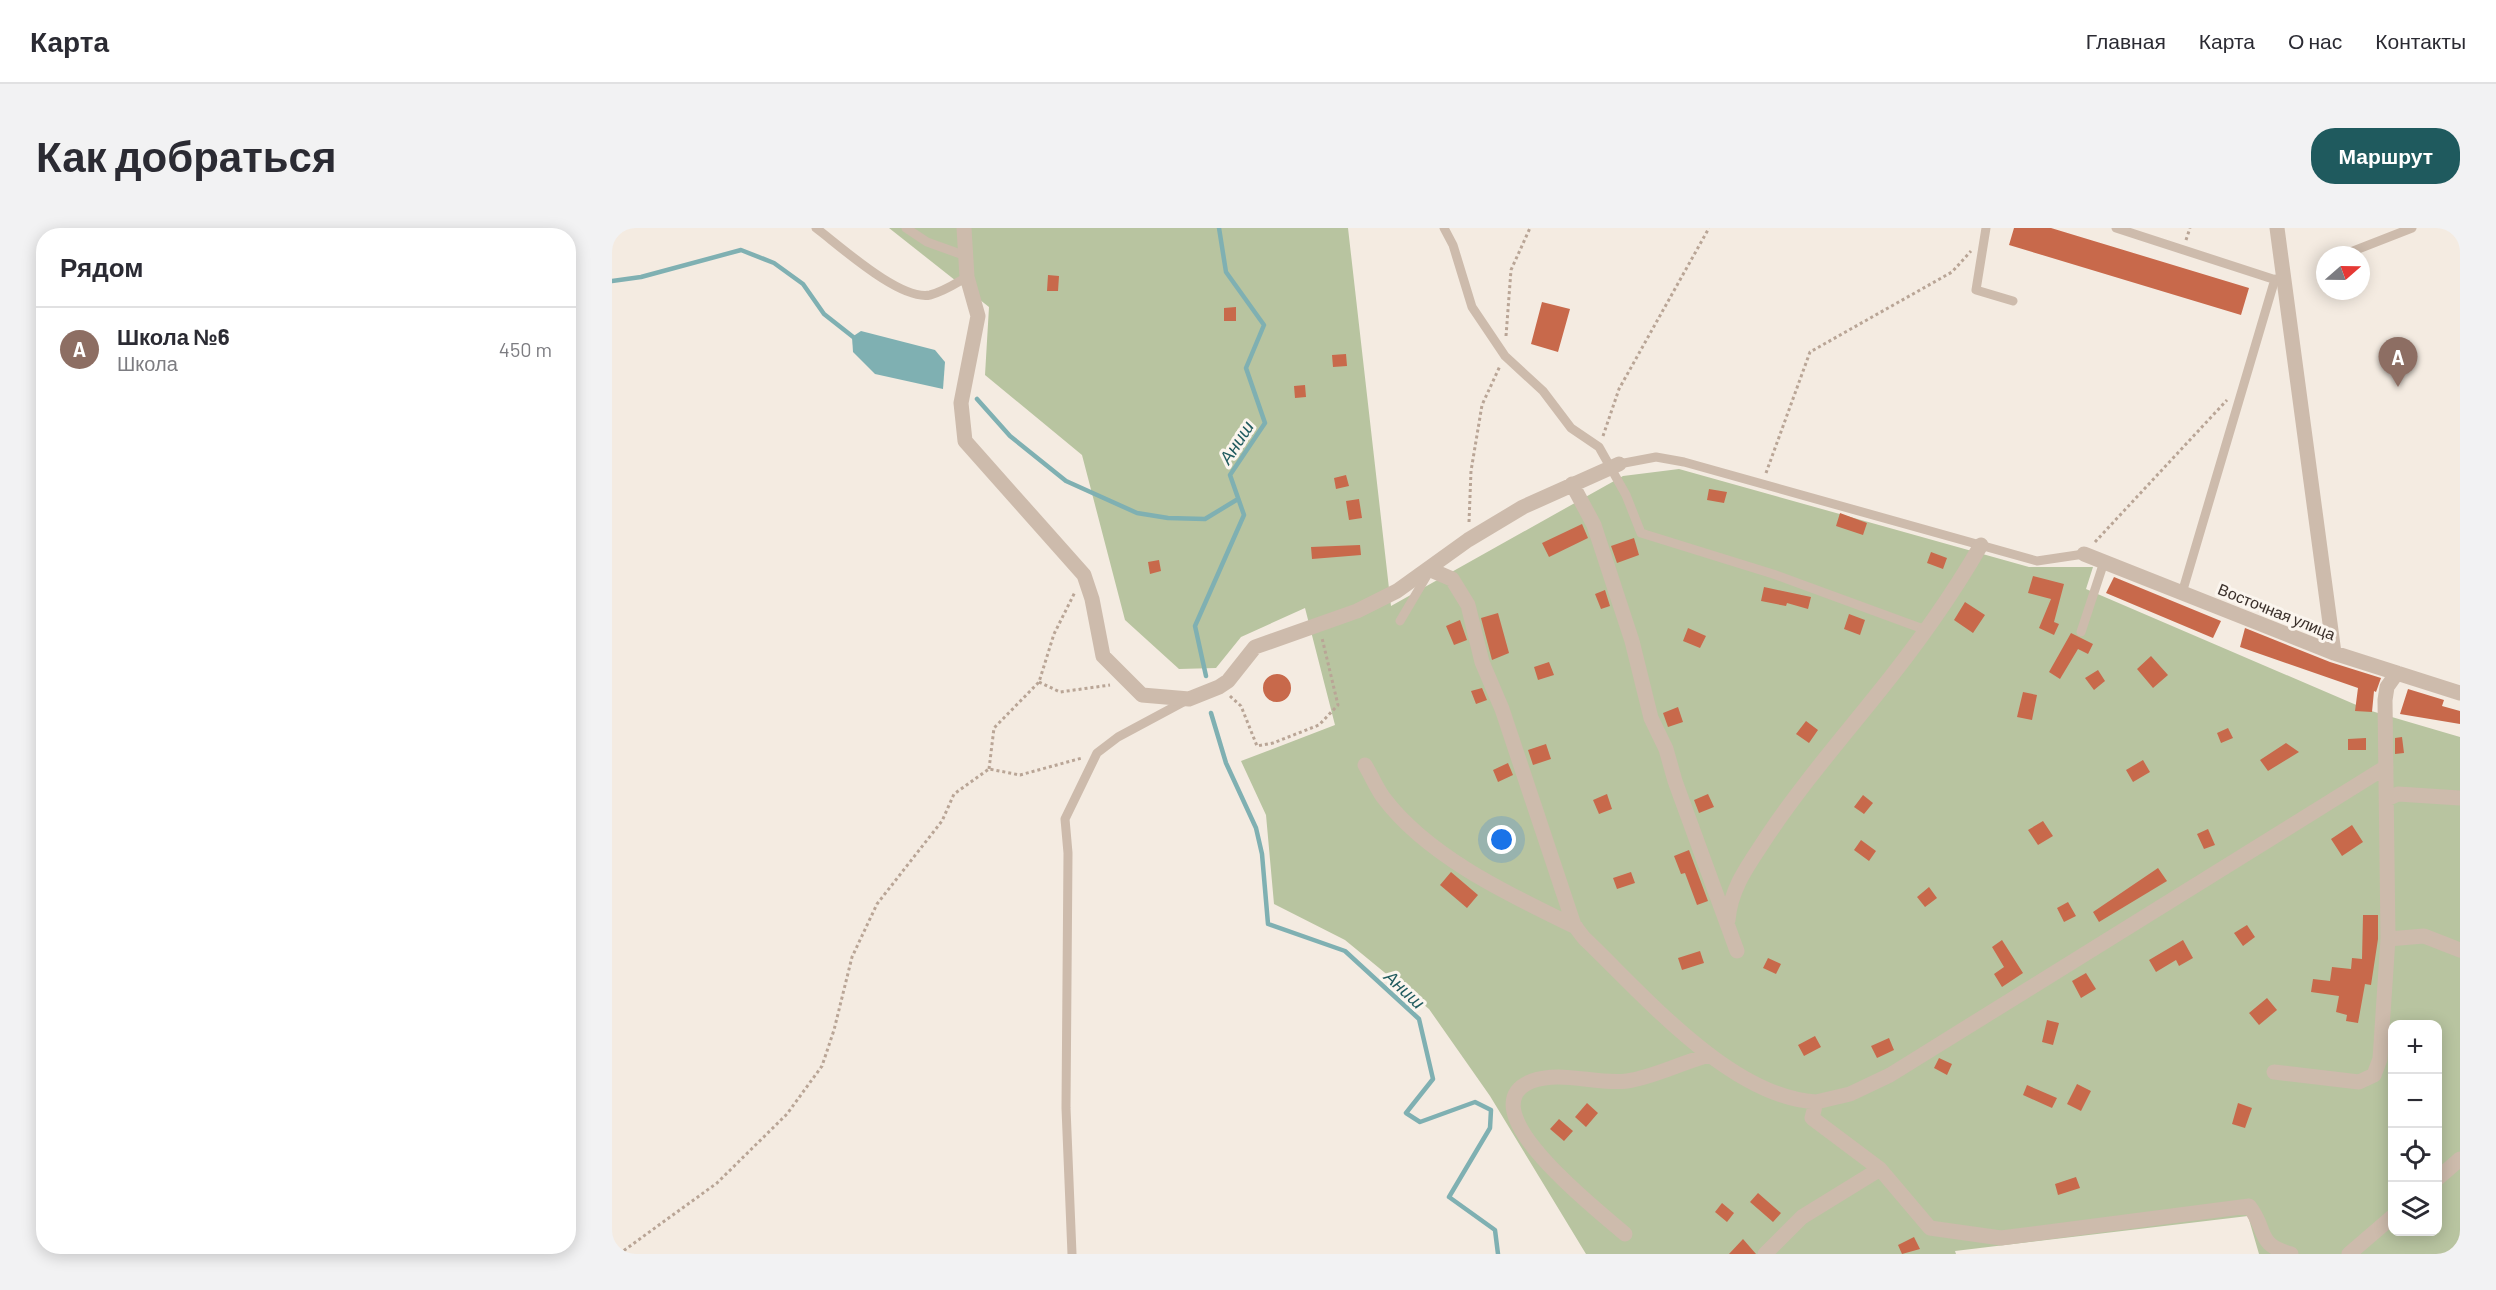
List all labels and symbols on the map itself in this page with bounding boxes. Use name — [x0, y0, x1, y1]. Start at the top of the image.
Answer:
north arrow — [2316, 246, 2370, 300]
pin: A — [2378, 338, 2418, 387]
water label: Аниш — [1213, 416, 1258, 468]
street label: Восточная улица — [2215, 579, 2339, 643]
your location — [1487, 825, 1516, 854]
water label: Аниш — [1380, 964, 1430, 1013]

